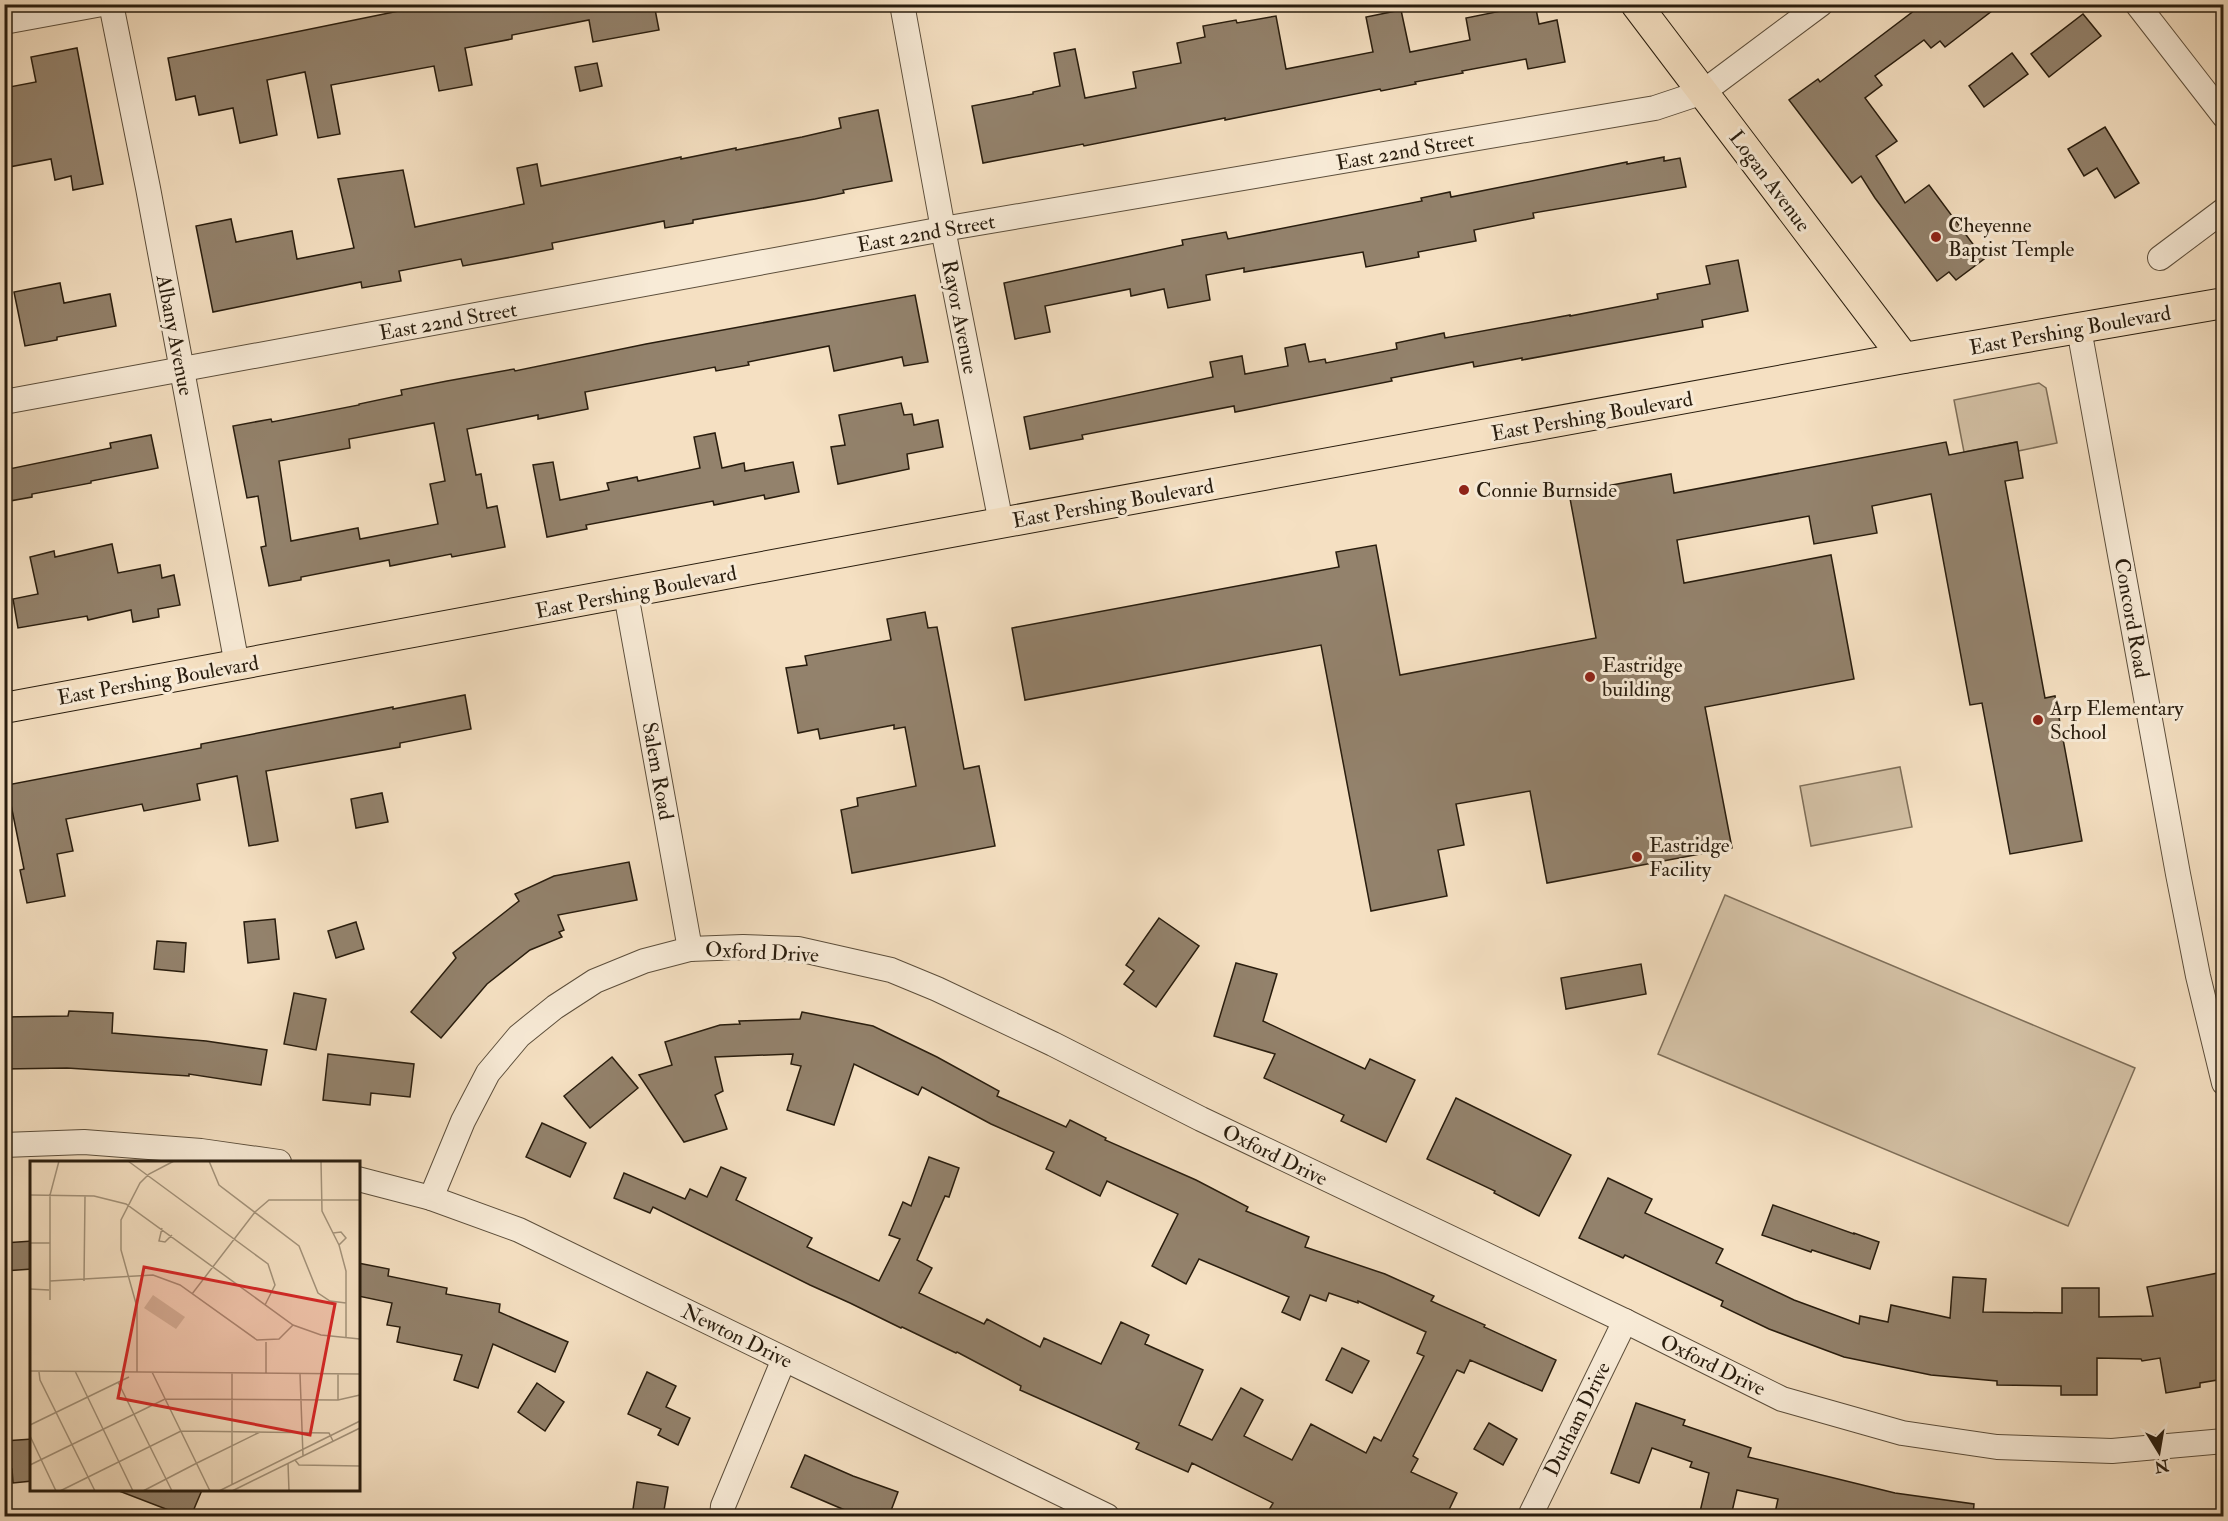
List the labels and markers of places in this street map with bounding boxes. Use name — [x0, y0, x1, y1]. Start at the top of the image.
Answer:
place label: Cheyenne Baptist Temple — [1948, 212, 2075, 263]
marker: Cheyenne Baptist Temple — [1929, 230, 1943, 244]
place label: Connie Burnside — [1476, 477, 1617, 504]
marker: Connie Burnside — [1457, 483, 1471, 497]
place label: Eastridge building — [1602, 652, 1683, 703]
marker: Eastridge building — [1583, 670, 1597, 684]
place label: Arp Elementary School — [2049, 695, 2184, 746]
marker: Arp Elementary School — [2031, 713, 2045, 727]
place label: Eastridge Facility — [1649, 832, 1730, 883]
marker: Eastridge Facility — [1630, 850, 1644, 864]

